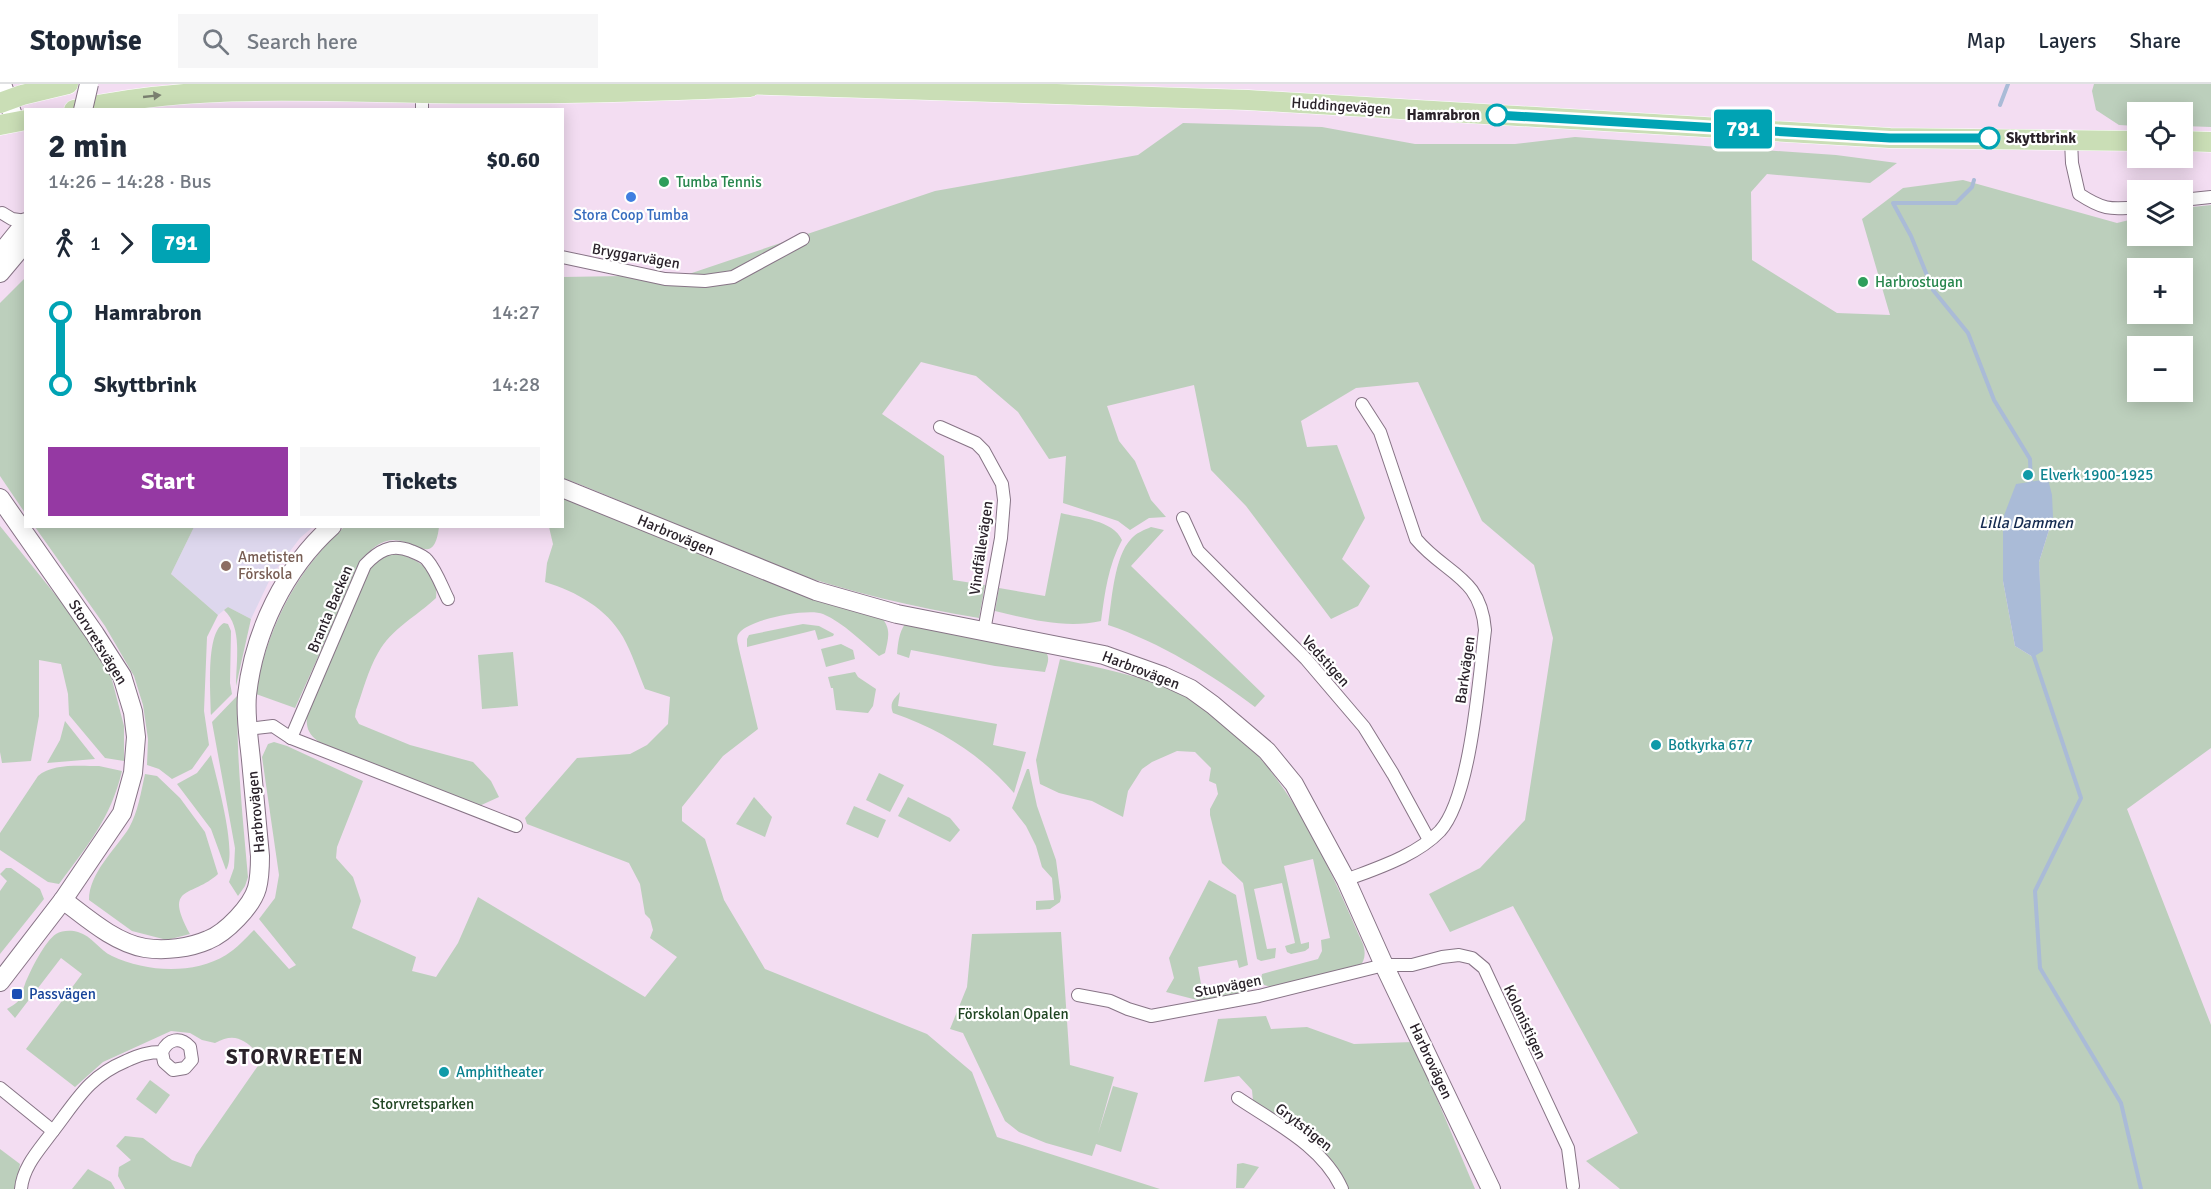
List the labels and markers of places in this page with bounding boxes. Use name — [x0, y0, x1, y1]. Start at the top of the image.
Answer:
marker: Hamrabron — [1486, 104, 1508, 126]
place label: Hamrabron — [1407, 106, 1480, 124]
marker: Skyttbrink — [1978, 127, 2000, 149]
place label: Skyttbrink — [2006, 129, 2076, 147]
place label: Tumba Tennis — [676, 173, 762, 191]
marker: Tumba Tennis — [657, 175, 671, 189]
marker: Stora Coop Tumba — [624, 190, 638, 204]
place label: Stora Coop Tumba — [573, 206, 689, 224]
place label: Harbrostugan — [1875, 273, 1963, 291]
marker: Harbrostugan — [1856, 275, 1870, 289]
place label: Elverk 1900-1925 — [2040, 466, 2153, 484]
marker: Elverk 1900-1925 — [2021, 468, 2035, 482]
place label: Ametisten Förskola — [238, 548, 303, 583]
marker: Ametisten Förskola — [219, 559, 233, 573]
place label: Botkyrka 677 — [1668, 736, 1753, 754]
marker: Botkyrka 677 — [1649, 738, 1663, 752]
place label: Passvägen — [29, 985, 96, 1003]
marker: Passvägen — [10, 987, 24, 1001]
place label: Amphitheater — [456, 1063, 544, 1081]
marker: Amphitheater — [437, 1065, 451, 1079]

